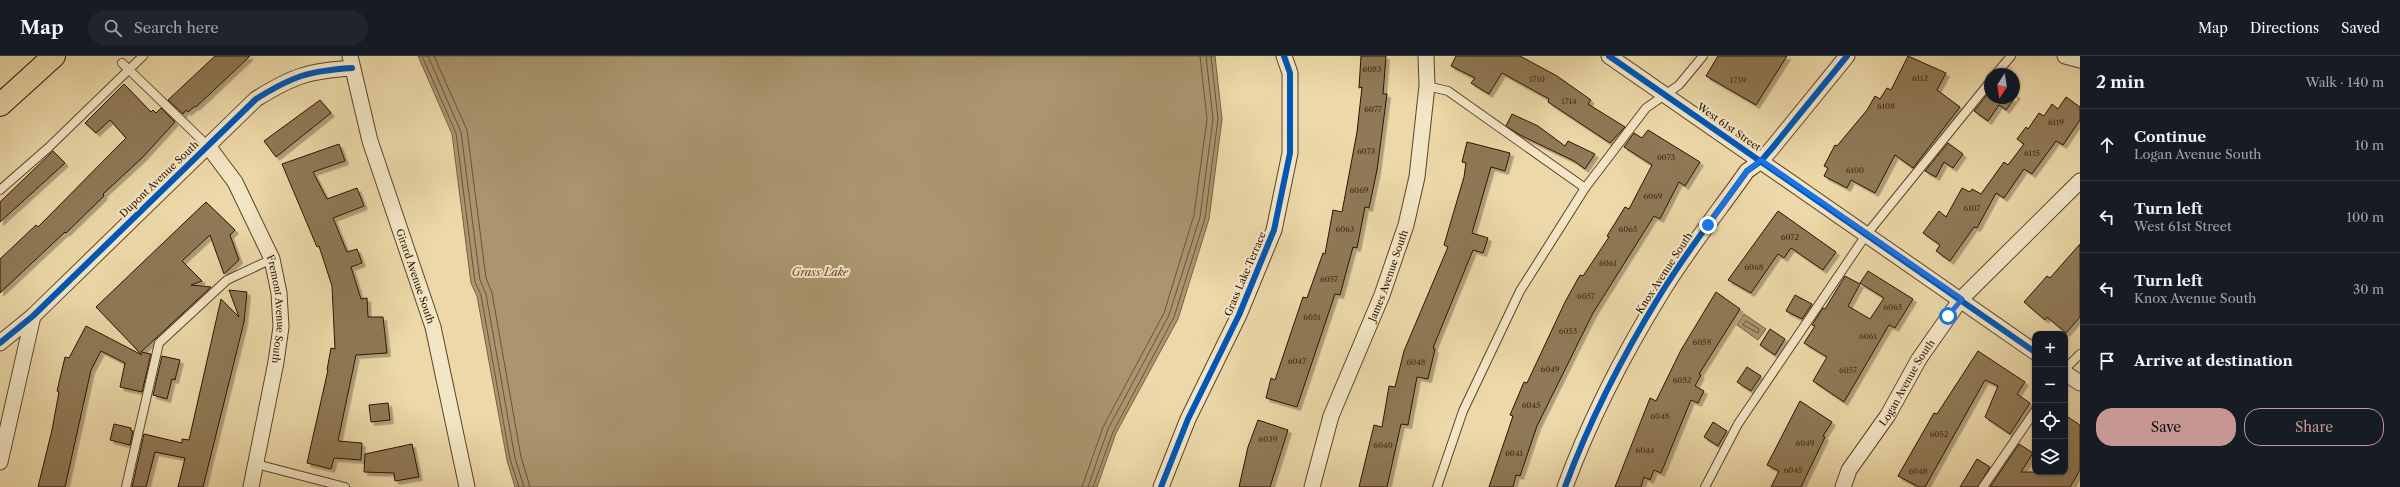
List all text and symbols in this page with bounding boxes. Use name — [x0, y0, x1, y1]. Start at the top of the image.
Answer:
search box — [88, 10, 368, 46]
text: Map — [20, 16, 64, 39]
icon: search — [102, 17, 124, 39]
text: Search here — [134, 18, 219, 37]
text: Map — [2198, 19, 2228, 37]
text: Directions — [2250, 19, 2319, 37]
text: Saved — [2341, 19, 2380, 37]
house number: 6083 — [1363, 64, 1381, 74]
north arrow — [1984, 68, 2020, 104]
text: 2 min — [2096, 72, 2145, 92]
house number: 6112 — [1912, 73, 1928, 83]
house number: 1710 — [1529, 74, 1545, 84]
text: Walk · 140 m — [2306, 74, 2384, 90]
house number: 1739 — [1730, 75, 1747, 85]
house number: 1714 — [1561, 96, 1577, 106]
street label: West 61st Street — [1694, 100, 1764, 154]
house number: 6108 — [1877, 101, 1895, 111]
house number: 6077 — [1364, 104, 1382, 114]
house number: 6119 — [2048, 117, 2064, 127]
text: Continue — [2134, 127, 2206, 146]
icon: ahead — [2096, 134, 2118, 156]
street label: Dupont Avenue South — [117, 137, 202, 220]
text: 10 m — [2355, 137, 2384, 153]
house number: 6073 — [1357, 146, 1375, 156]
text: Logan Avenue South — [2134, 146, 2261, 162]
house number: 6115 — [2024, 148, 2040, 158]
house number: 6073 — [1657, 152, 1675, 162]
house number: 6100 — [1846, 165, 1864, 175]
house number: 6069 — [1349, 185, 1369, 195]
house number: 6069 — [1643, 191, 1663, 201]
text: Turn left — [2134, 199, 2203, 218]
house number: 6107 — [1963, 203, 1981, 213]
icon: left — [2096, 206, 2118, 228]
text: 100 m — [2346, 209, 2384, 225]
route end — [1699, 216, 1717, 234]
text: West 61st Street — [2134, 218, 2232, 234]
house number: 6063 — [1336, 224, 1354, 234]
house number: 6065 — [1619, 224, 1637, 234]
street label: Girard Avenue South — [394, 227, 438, 326]
street label: James Avenue South — [1364, 227, 1411, 325]
street label: Grass Lake Terrace — [1221, 229, 1269, 318]
street label: Knox Avenue South — [1633, 229, 1695, 316]
house number: 6072 — [1781, 232, 1800, 242]
street label: Fremont Avenue South — [264, 252, 288, 365]
house number: 6061 — [1599, 258, 1618, 268]
house number: 6068 — [1744, 262, 1764, 272]
water label: Grass Lake — [792, 265, 849, 279]
text: Turn left — [2134, 271, 2203, 290]
house number: 6057 — [1320, 274, 1338, 284]
icon: left — [2096, 278, 2118, 300]
text: 30 m — [2353, 281, 2384, 297]
text: Knox Avenue South — [2134, 290, 2256, 306]
house number: 6057 — [1577, 291, 1595, 301]
house number: 6065 — [1884, 302, 1902, 312]
route start — [1939, 307, 1957, 325]
house number: 6051 — [1303, 312, 1321, 322]
house number: 6053 — [1559, 326, 1577, 336]
house number: 6061 — [1859, 331, 1878, 341]
map controls — [2032, 331, 2068, 475]
button: + — [2032, 331, 2068, 367]
street label: Logan Avenue South — [1876, 336, 1938, 428]
house number: 6058 — [1693, 337, 1712, 347]
icon: arrive — [2096, 350, 2118, 372]
text: Arrive at destination — [2134, 351, 2293, 370]
house number: 6047 — [1288, 356, 1306, 366]
house number: 6048 — [1406, 357, 1426, 367]
house number: 6049 — [1540, 364, 1560, 374]
house number: 6057 — [1839, 365, 1857, 375]
button: − — [2032, 367, 2068, 403]
house number: 6052 — [1673, 375, 1692, 385]
house number: 6045 — [1522, 400, 1540, 410]
button: locate — [2032, 403, 2068, 439]
button: Save — [2096, 408, 2236, 446]
button: Share — [2244, 408, 2384, 446]
house number: 6048 — [1650, 411, 1670, 421]
house number: 6052 — [1930, 429, 1949, 439]
house number: 6039 — [1259, 434, 1278, 444]
house number: 6049 — [1795, 438, 1815, 448]
button: layers — [2032, 439, 2068, 475]
house number: 6040 — [1373, 440, 1393, 450]
house number: 6044 — [1635, 445, 1655, 455]
house number: 6041 — [1505, 448, 1524, 458]
house number: 6045 — [1784, 465, 1802, 475]
house number: 6048 — [1908, 466, 1928, 476]

